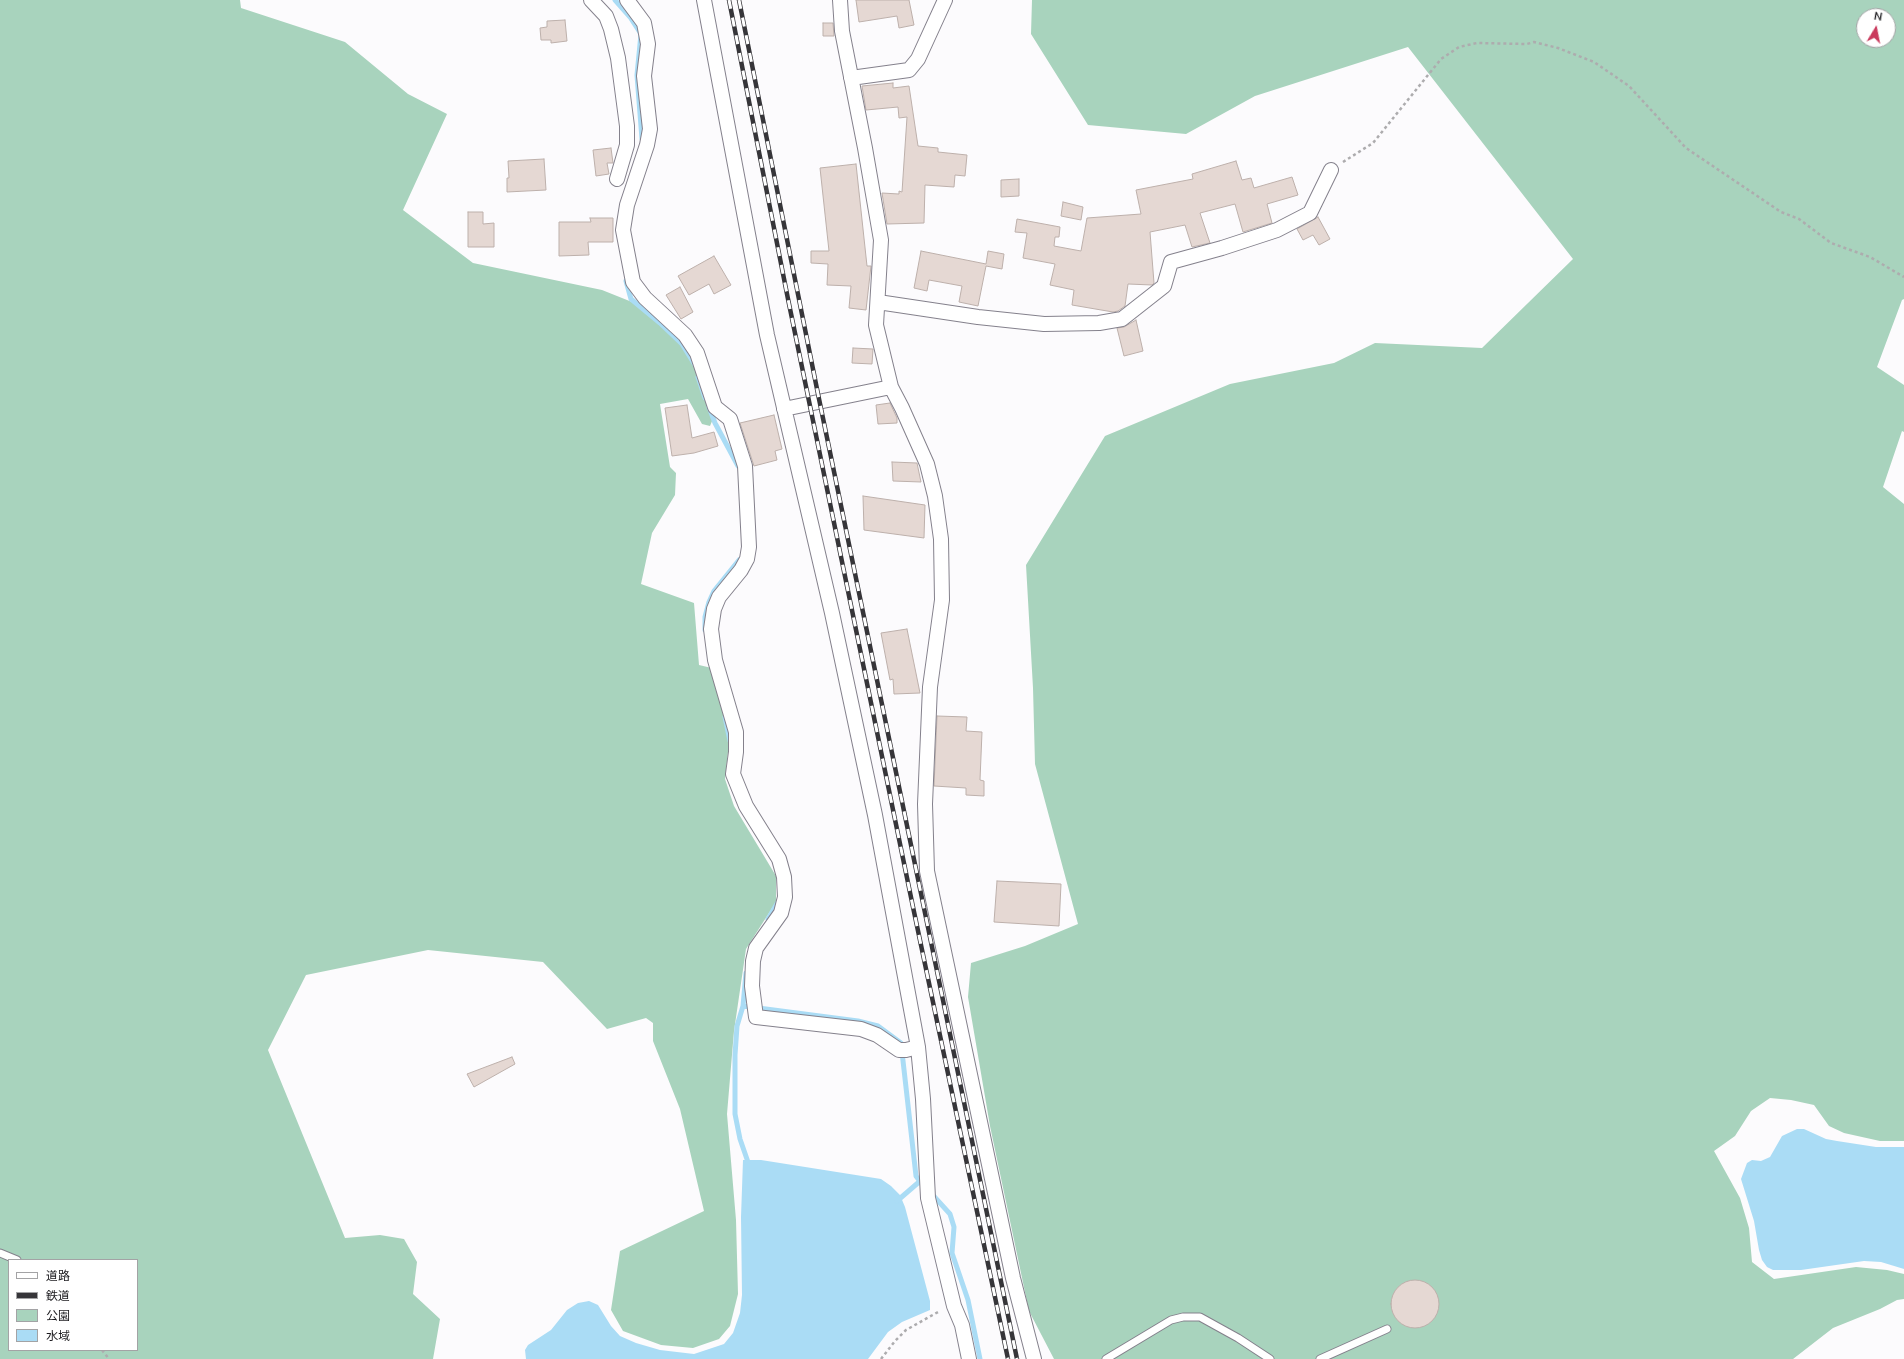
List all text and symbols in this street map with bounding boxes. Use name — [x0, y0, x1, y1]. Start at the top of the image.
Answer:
north arrow — [1856, 8, 1896, 48]
text: N — [1873, 9, 1883, 25]
legend — [8, 1259, 138, 1351]
text: 道路 — [46, 1268, 70, 1284]
text: 鉄道 — [46, 1288, 70, 1304]
text: 公園 — [46, 1308, 70, 1324]
text: 水域 — [46, 1328, 70, 1344]

